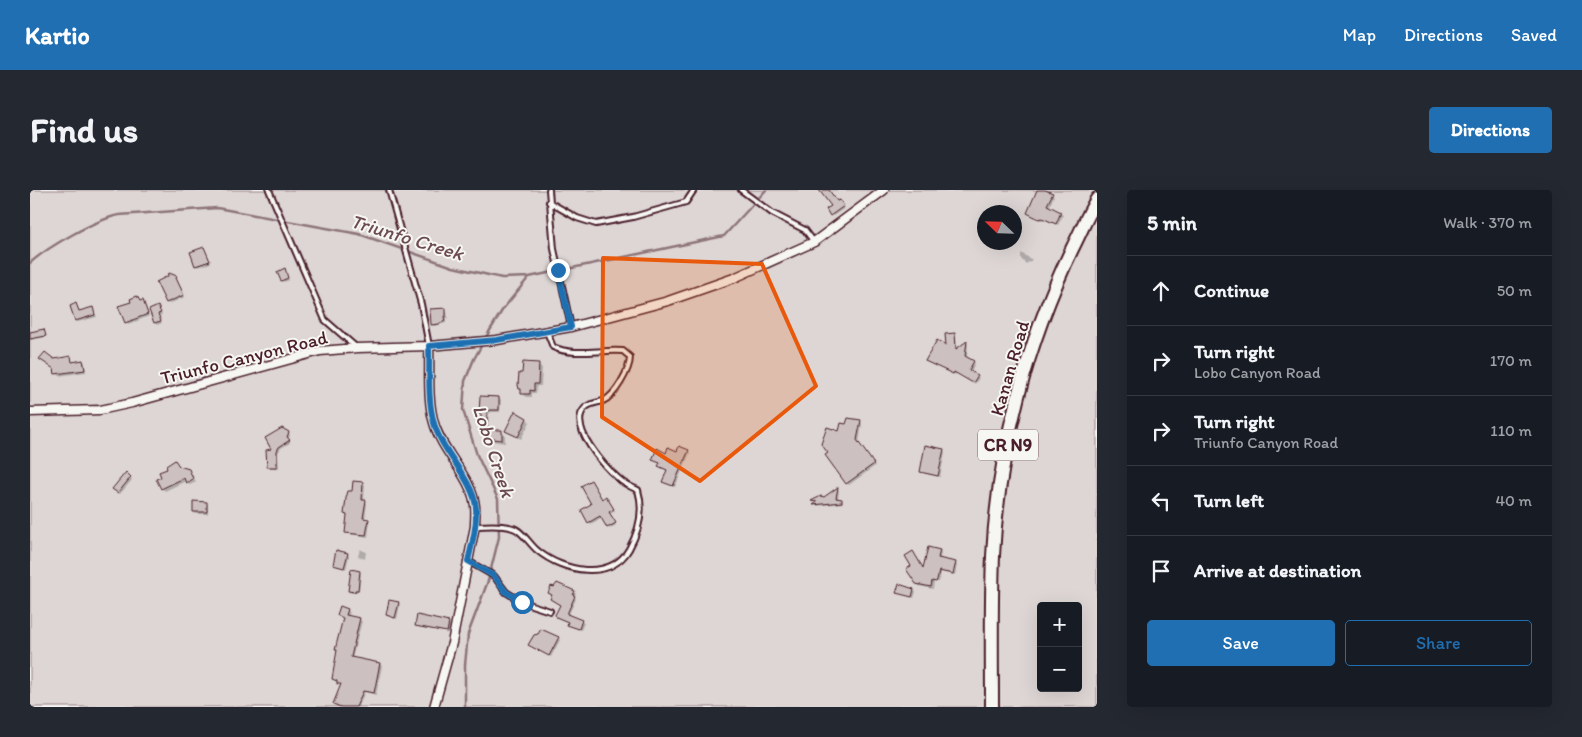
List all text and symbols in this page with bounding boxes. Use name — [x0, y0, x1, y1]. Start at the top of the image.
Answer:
text: Kartio — [25, 21, 90, 50]
text: Map — [1343, 24, 1376, 46]
text: Directions — [1404, 24, 1483, 46]
text: Saved — [1511, 24, 1557, 46]
button: Directions — [1429, 107, 1552, 153]
text: Find us — [30, 109, 138, 151]
north arrow — [977, 205, 1022, 250]
water label: Triunfo Creek — [348, 208, 468, 266]
text: 5 min — [1147, 210, 1197, 235]
text: Walk · 370 m — [1443, 213, 1532, 232]
route end — [547, 259, 570, 282]
icon: ahead — [1147, 277, 1175, 305]
text: Continue — [1194, 279, 1269, 302]
text: 50 m — [1497, 281, 1532, 300]
street label: Kanan Road — [985, 317, 1034, 419]
street label: Triunfo Canyon Road — [158, 325, 331, 389]
text: Turn right — [1194, 340, 1275, 363]
icon: right — [1147, 347, 1175, 375]
text: 170 m — [1490, 351, 1532, 370]
text: Lobo Canyon Road — [1194, 363, 1321, 382]
water label: Lobo Creek — [468, 402, 521, 502]
text: Turn right — [1194, 410, 1275, 433]
icon: right — [1147, 417, 1175, 445]
text: 110 m — [1490, 421, 1532, 440]
road number: CR N9 — [978, 430, 1038, 460]
text: Triunfo Canyon Road — [1194, 433, 1338, 452]
icon: left — [1147, 487, 1175, 515]
text: Turn left — [1194, 489, 1264, 512]
text: 40 m — [1495, 491, 1532, 510]
icon: arrive — [1147, 557, 1175, 585]
text: Arrive at destination — [1194, 559, 1361, 582]
route start — [511, 591, 534, 614]
map controls — [1037, 602, 1082, 692]
button: + — [1037, 602, 1082, 647]
button: Save — [1147, 620, 1335, 666]
button: Share — [1345, 620, 1532, 666]
button: − — [1037, 647, 1082, 692]

